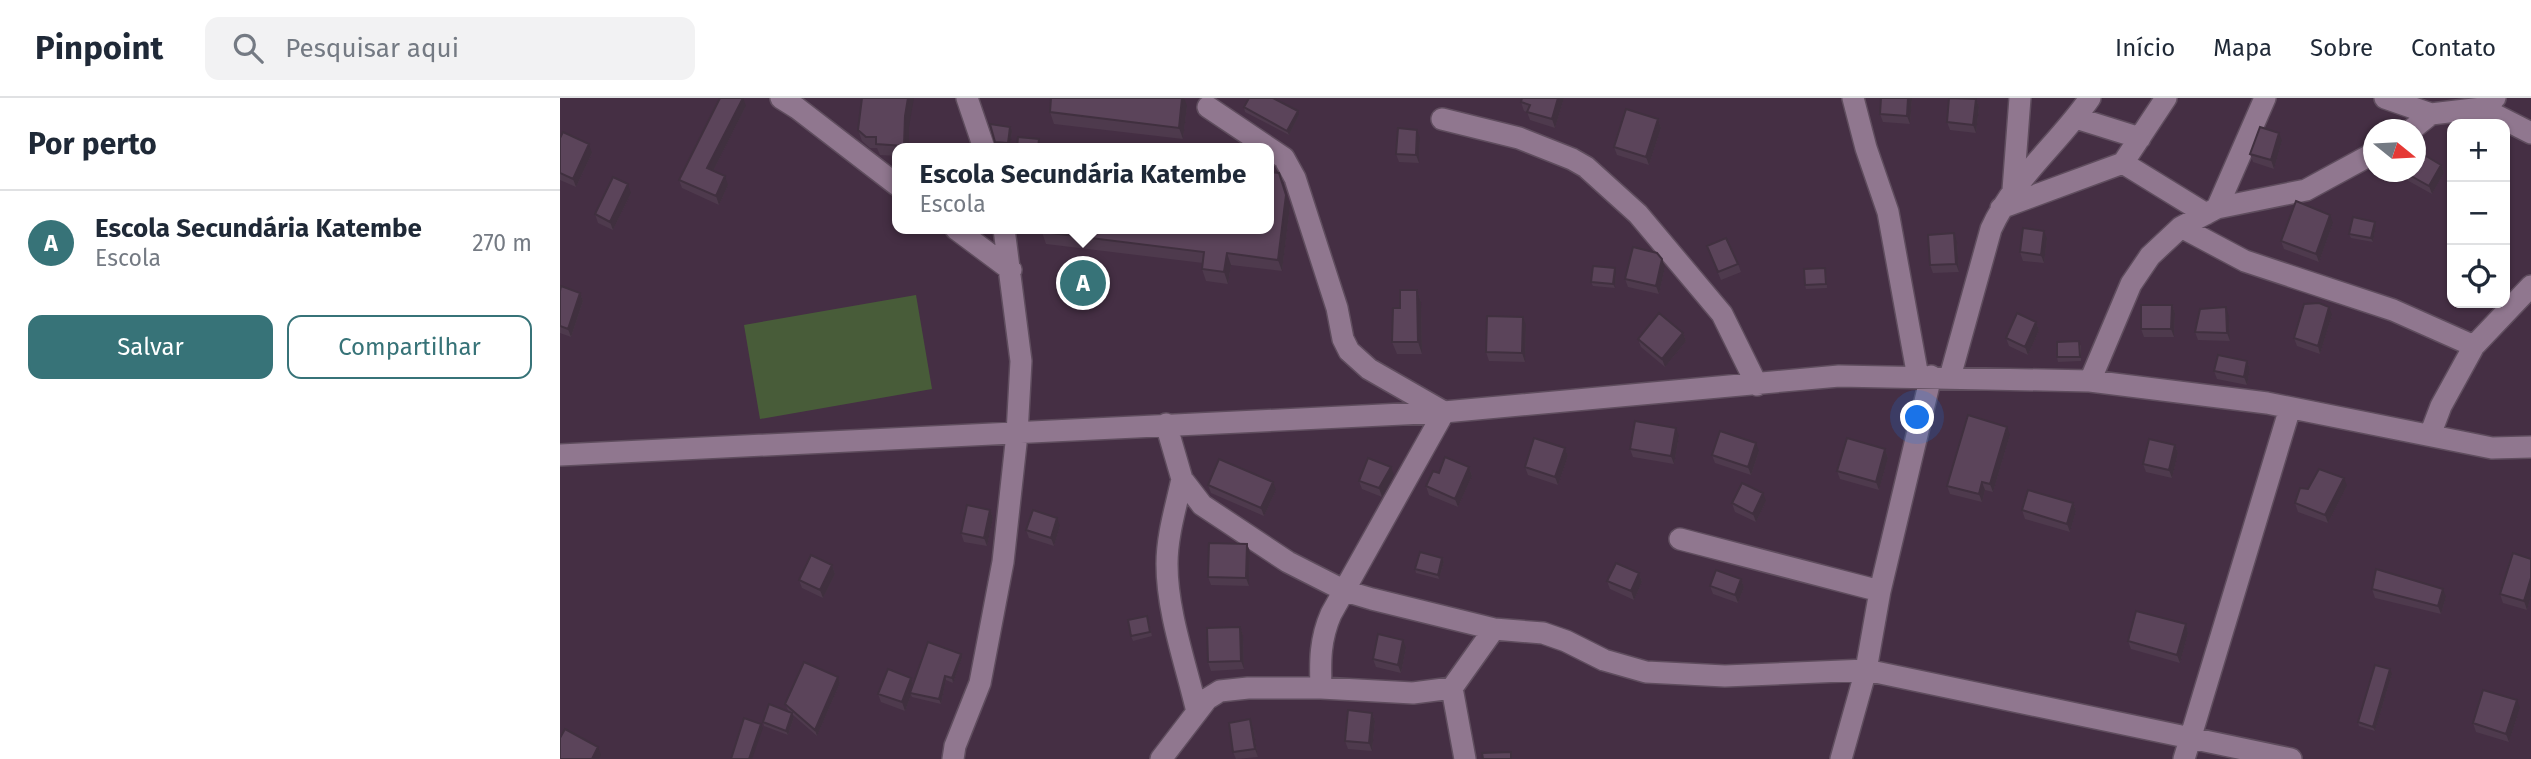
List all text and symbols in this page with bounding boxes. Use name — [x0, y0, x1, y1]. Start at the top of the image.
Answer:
search box — [205, 17, 695, 80]
text: Pinpoint — [35, 28, 163, 68]
icon: search — [229, 29, 267, 67]
text: Pesquisar aqui — [285, 33, 459, 64]
text: Início — [2115, 34, 2175, 62]
text: Mapa — [2213, 34, 2272, 62]
text: Sobre — [2310, 34, 2373, 62]
text: Contato — [2411, 34, 2496, 62]
north arrow — [2363, 119, 2426, 182]
map controls — [2447, 119, 2510, 308]
button: + — [2447, 119, 2510, 182]
text: Por perto — [28, 126, 157, 162]
popup — [892, 143, 1274, 234]
text: Escola Secundária Katembe — [920, 159, 1246, 190]
button: − — [2447, 182, 2510, 245]
text: Escola — [920, 190, 986, 218]
text: Escola Secundária Katembe — [95, 213, 422, 244]
text: A — [44, 229, 58, 257]
text: 270 m — [472, 229, 532, 257]
text: Escola — [95, 244, 161, 272]
button: locate — [2447, 245, 2510, 308]
pin: A — [1060, 257, 1106, 309]
button: Salvar — [28, 315, 273, 379]
button: Compartilhar — [287, 315, 532, 379]
your location — [1900, 400, 1934, 434]

